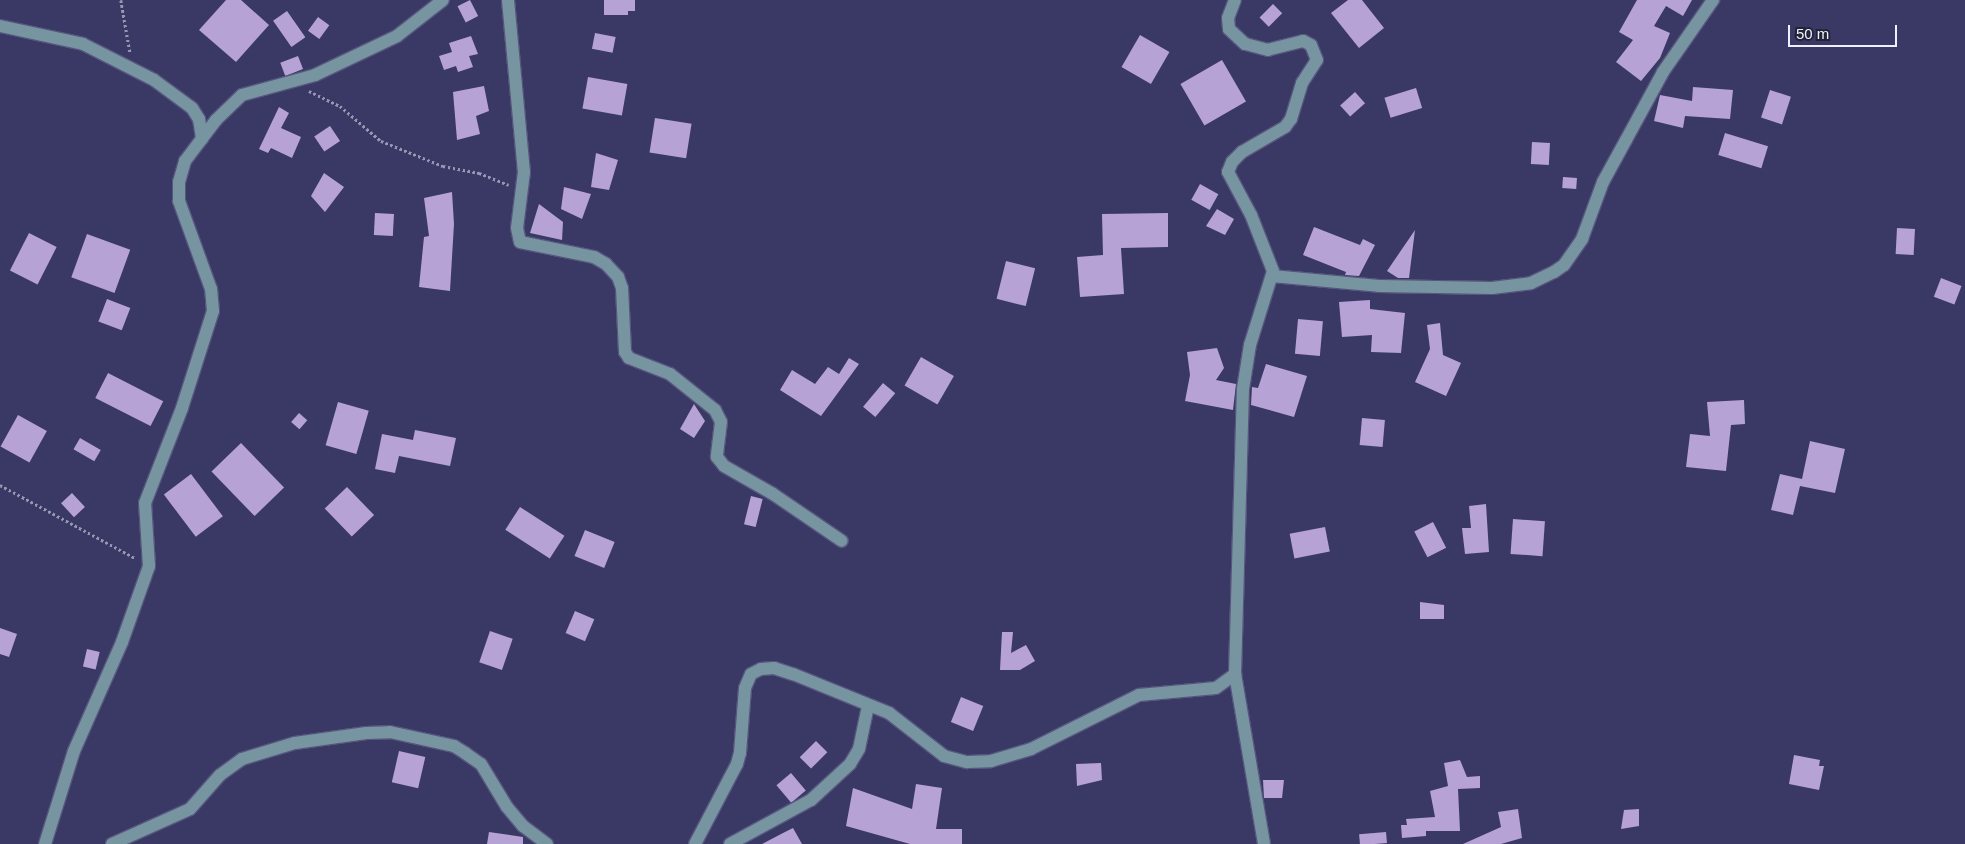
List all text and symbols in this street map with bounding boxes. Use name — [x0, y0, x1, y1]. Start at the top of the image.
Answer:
scale bar — [1790, 15, 1899, 47]
text: 50 m — [1796, 25, 1829, 42]

